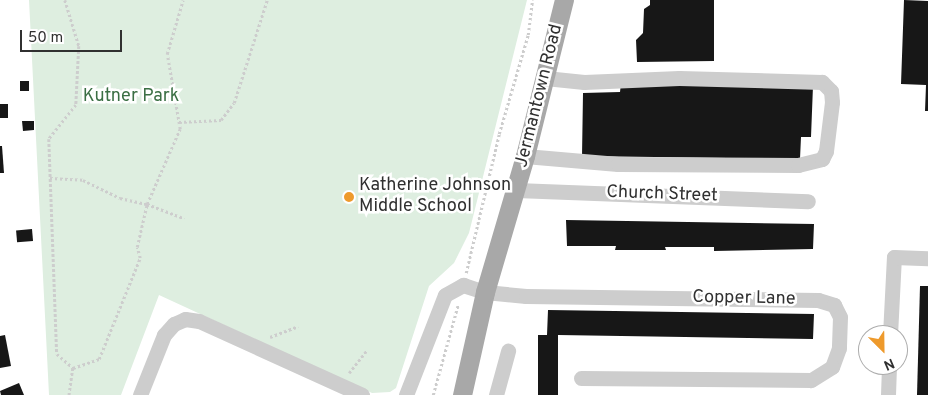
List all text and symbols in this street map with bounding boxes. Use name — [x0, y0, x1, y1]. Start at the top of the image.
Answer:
scale bar — [22, 20, 125, 52]
street label: Jermantown Road — [512, 22, 568, 170]
text: 50 m — [28, 29, 63, 48]
park label: Kutner Park — [83, 86, 179, 108]
place label: Katherine Johnson Middle School — [359, 176, 511, 218]
street label: Church Street — [606, 182, 718, 208]
marker: Katherine Johnson Middle School — [343, 191, 355, 203]
street label: Copper Lane — [692, 287, 796, 311]
north arrow — [858, 325, 908, 375]
text: N — [881, 354, 897, 373]

